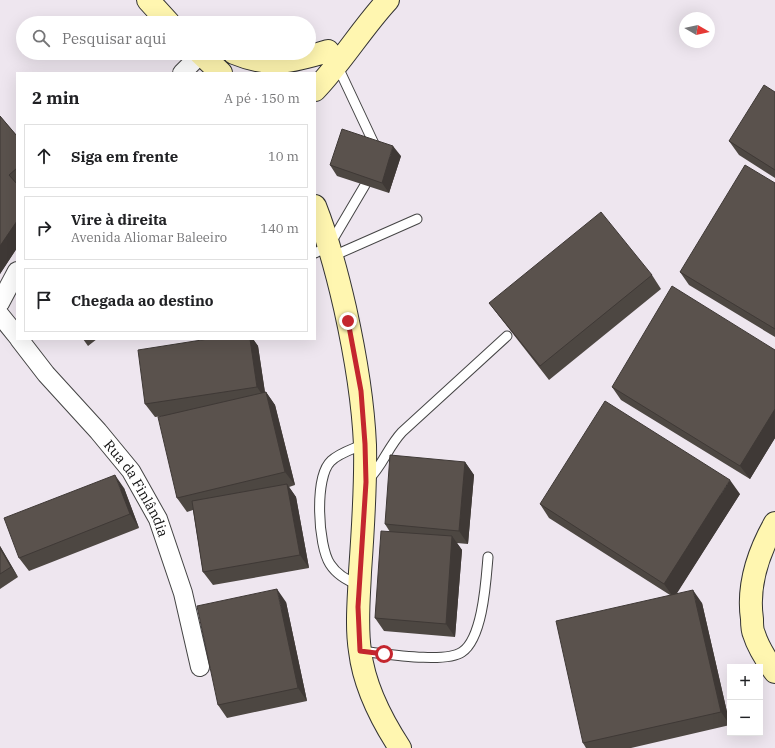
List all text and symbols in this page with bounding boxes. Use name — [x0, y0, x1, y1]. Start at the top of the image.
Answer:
north arrow — [679, 12, 715, 48]
search box — [16, 16, 316, 60]
icon: search — [30, 27, 52, 49]
text: Pesquisar aqui — [62, 29, 166, 48]
text: 2 min — [32, 87, 80, 109]
text: A pé · 150 m — [224, 90, 300, 107]
icon: ahead — [33, 145, 55, 167]
text: Siga em frente — [71, 147, 178, 166]
text: 10 m — [268, 148, 299, 165]
text: Vire à direita — [71, 210, 167, 229]
icon: right — [33, 217, 55, 239]
text: 140 m — [260, 220, 299, 237]
text: Avenida Aliomar Baleeiro — [71, 229, 227, 246]
icon: arrive — [33, 289, 55, 311]
text: Chegada ao destino — [71, 291, 214, 310]
route end — [339, 312, 357, 330]
street label: Rua da Finlândia — [100, 436, 173, 540]
route start — [375, 645, 393, 663]
map controls — [727, 664, 763, 736]
button: + — [727, 664, 763, 700]
button: − — [727, 700, 763, 736]

